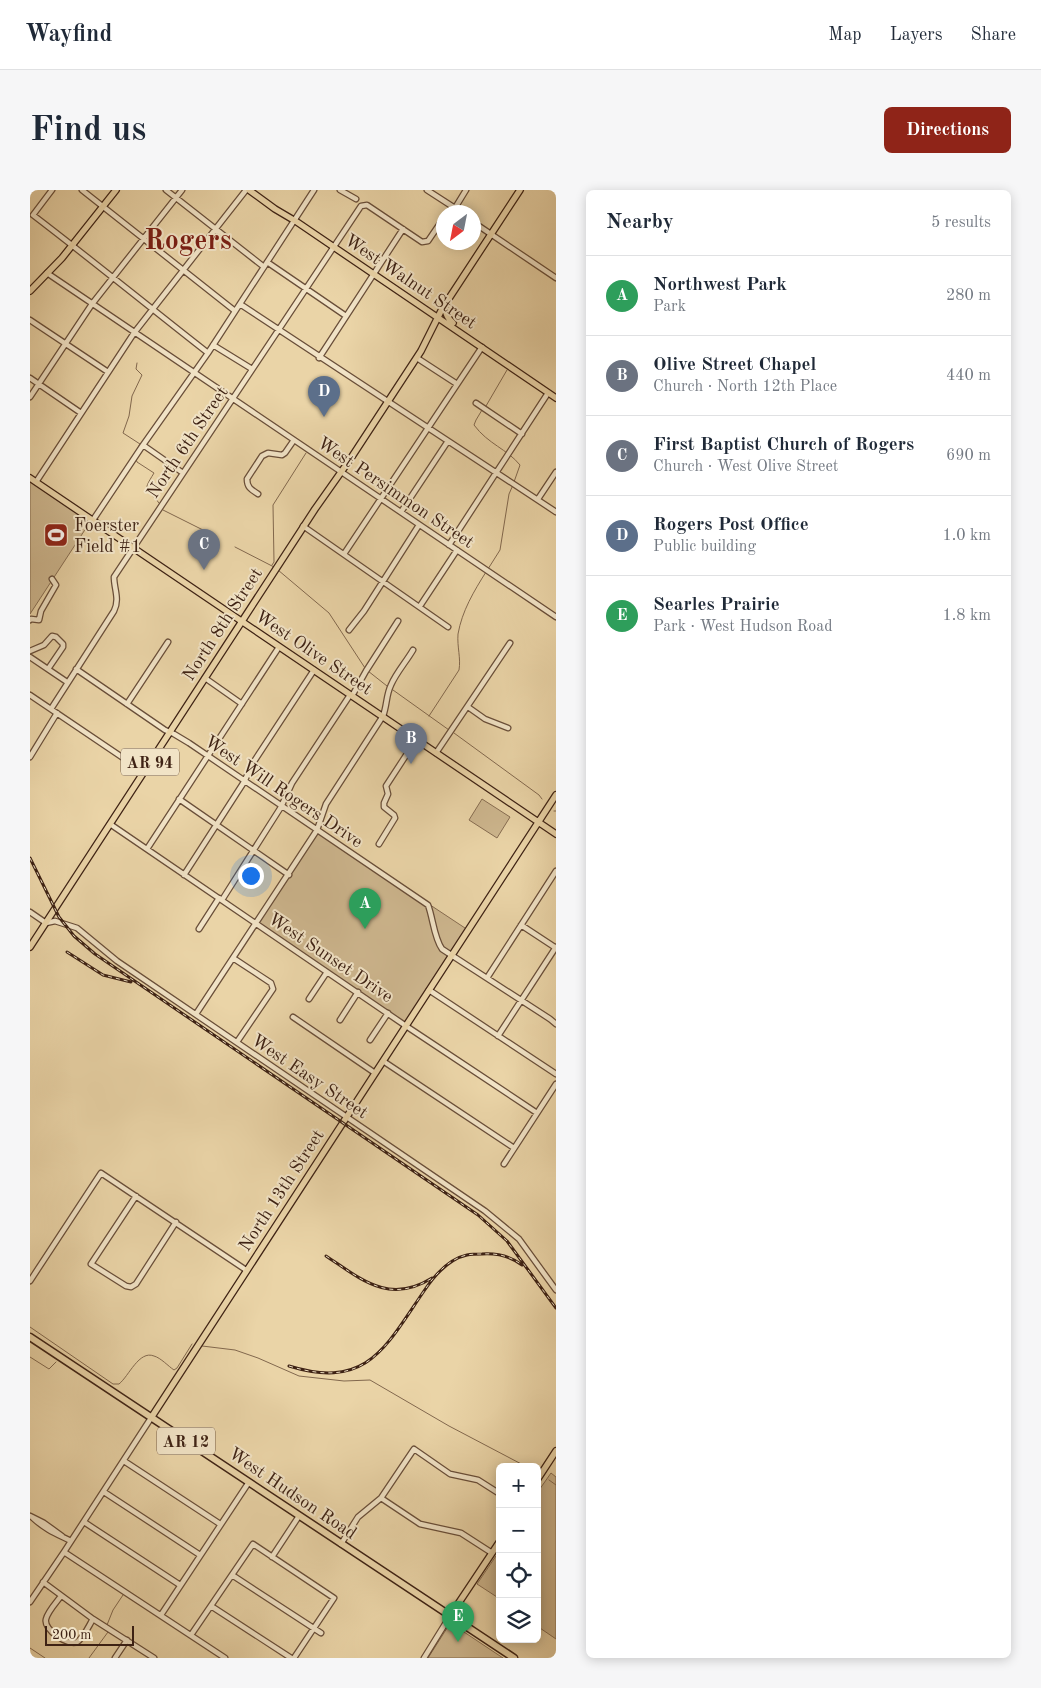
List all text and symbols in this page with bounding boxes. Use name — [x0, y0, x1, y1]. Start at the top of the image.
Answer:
text: Wayfind — [25, 23, 112, 47]
text: Map — [828, 26, 862, 44]
text: Layers — [890, 26, 942, 44]
text: Share — [970, 26, 1016, 44]
button: Directions — [884, 107, 1011, 153]
text: Find us — [30, 113, 146, 148]
north arrow — [436, 205, 481, 250]
text: Nearby — [606, 212, 674, 233]
text: 5 results — [931, 215, 991, 231]
district label: Rogers — [144, 228, 232, 256]
street label: West Walnut Street — [341, 231, 480, 333]
text: Northwest Park — [653, 276, 787, 295]
text: A — [616, 288, 628, 304]
text: 280 m — [946, 288, 991, 304]
text: Park — [653, 299, 686, 315]
text: Olive Street Chapel — [653, 356, 816, 375]
text: B — [616, 368, 628, 384]
text: 440 m — [946, 368, 991, 384]
pin: D — [308, 376, 340, 417]
text: Church · North 12th Place — [653, 379, 837, 395]
street label: North 6th Street — [144, 383, 232, 502]
street label: West Persimmon Street — [314, 434, 477, 552]
text: First Baptist Church of Rogers — [653, 436, 914, 455]
text: C — [617, 448, 627, 464]
text: 690 m — [946, 448, 991, 464]
text: Church · West Olive Street — [653, 459, 838, 475]
text: Rogers Post Office — [653, 516, 809, 535]
place label: Foerster Field #1 — [74, 517, 141, 556]
sports icon: Foerster Field #1 — [43, 522, 69, 548]
text: D — [616, 528, 628, 544]
text: 1.0 km — [942, 528, 991, 544]
pin: C — [188, 529, 220, 570]
text: Public building — [653, 539, 756, 555]
street label: North 8th Street — [180, 565, 266, 684]
text: Searles Prairie — [653, 596, 780, 615]
street label: West Olive Street — [252, 607, 375, 699]
text: E — [616, 608, 628, 624]
text: 1.8 km — [942, 608, 991, 624]
text: Park · West Hudson Road — [653, 619, 833, 635]
pin: B — [395, 723, 427, 764]
street label: West Will Rogers Drive — [201, 732, 366, 851]
road number: AR 94 — [121, 748, 179, 776]
your location — [238, 863, 264, 889]
pin: A — [349, 888, 381, 929]
street label: West Sunset Drive — [265, 910, 396, 1006]
street label: West Easy Street — [248, 1031, 371, 1122]
street label: North 13th Street — [236, 1127, 328, 1255]
road number: AR 12 — [157, 1428, 215, 1454]
street label: West Hudson Road — [225, 1445, 360, 1543]
map controls — [496, 1463, 541, 1643]
button: + — [496, 1463, 541, 1508]
button: − — [496, 1508, 541, 1553]
button: locate — [496, 1553, 541, 1598]
button: layers — [496, 1598, 541, 1643]
pin: E — [442, 1601, 474, 1642]
scale bar — [45, 1623, 134, 1646]
text: 200 m — [52, 1628, 91, 1642]

